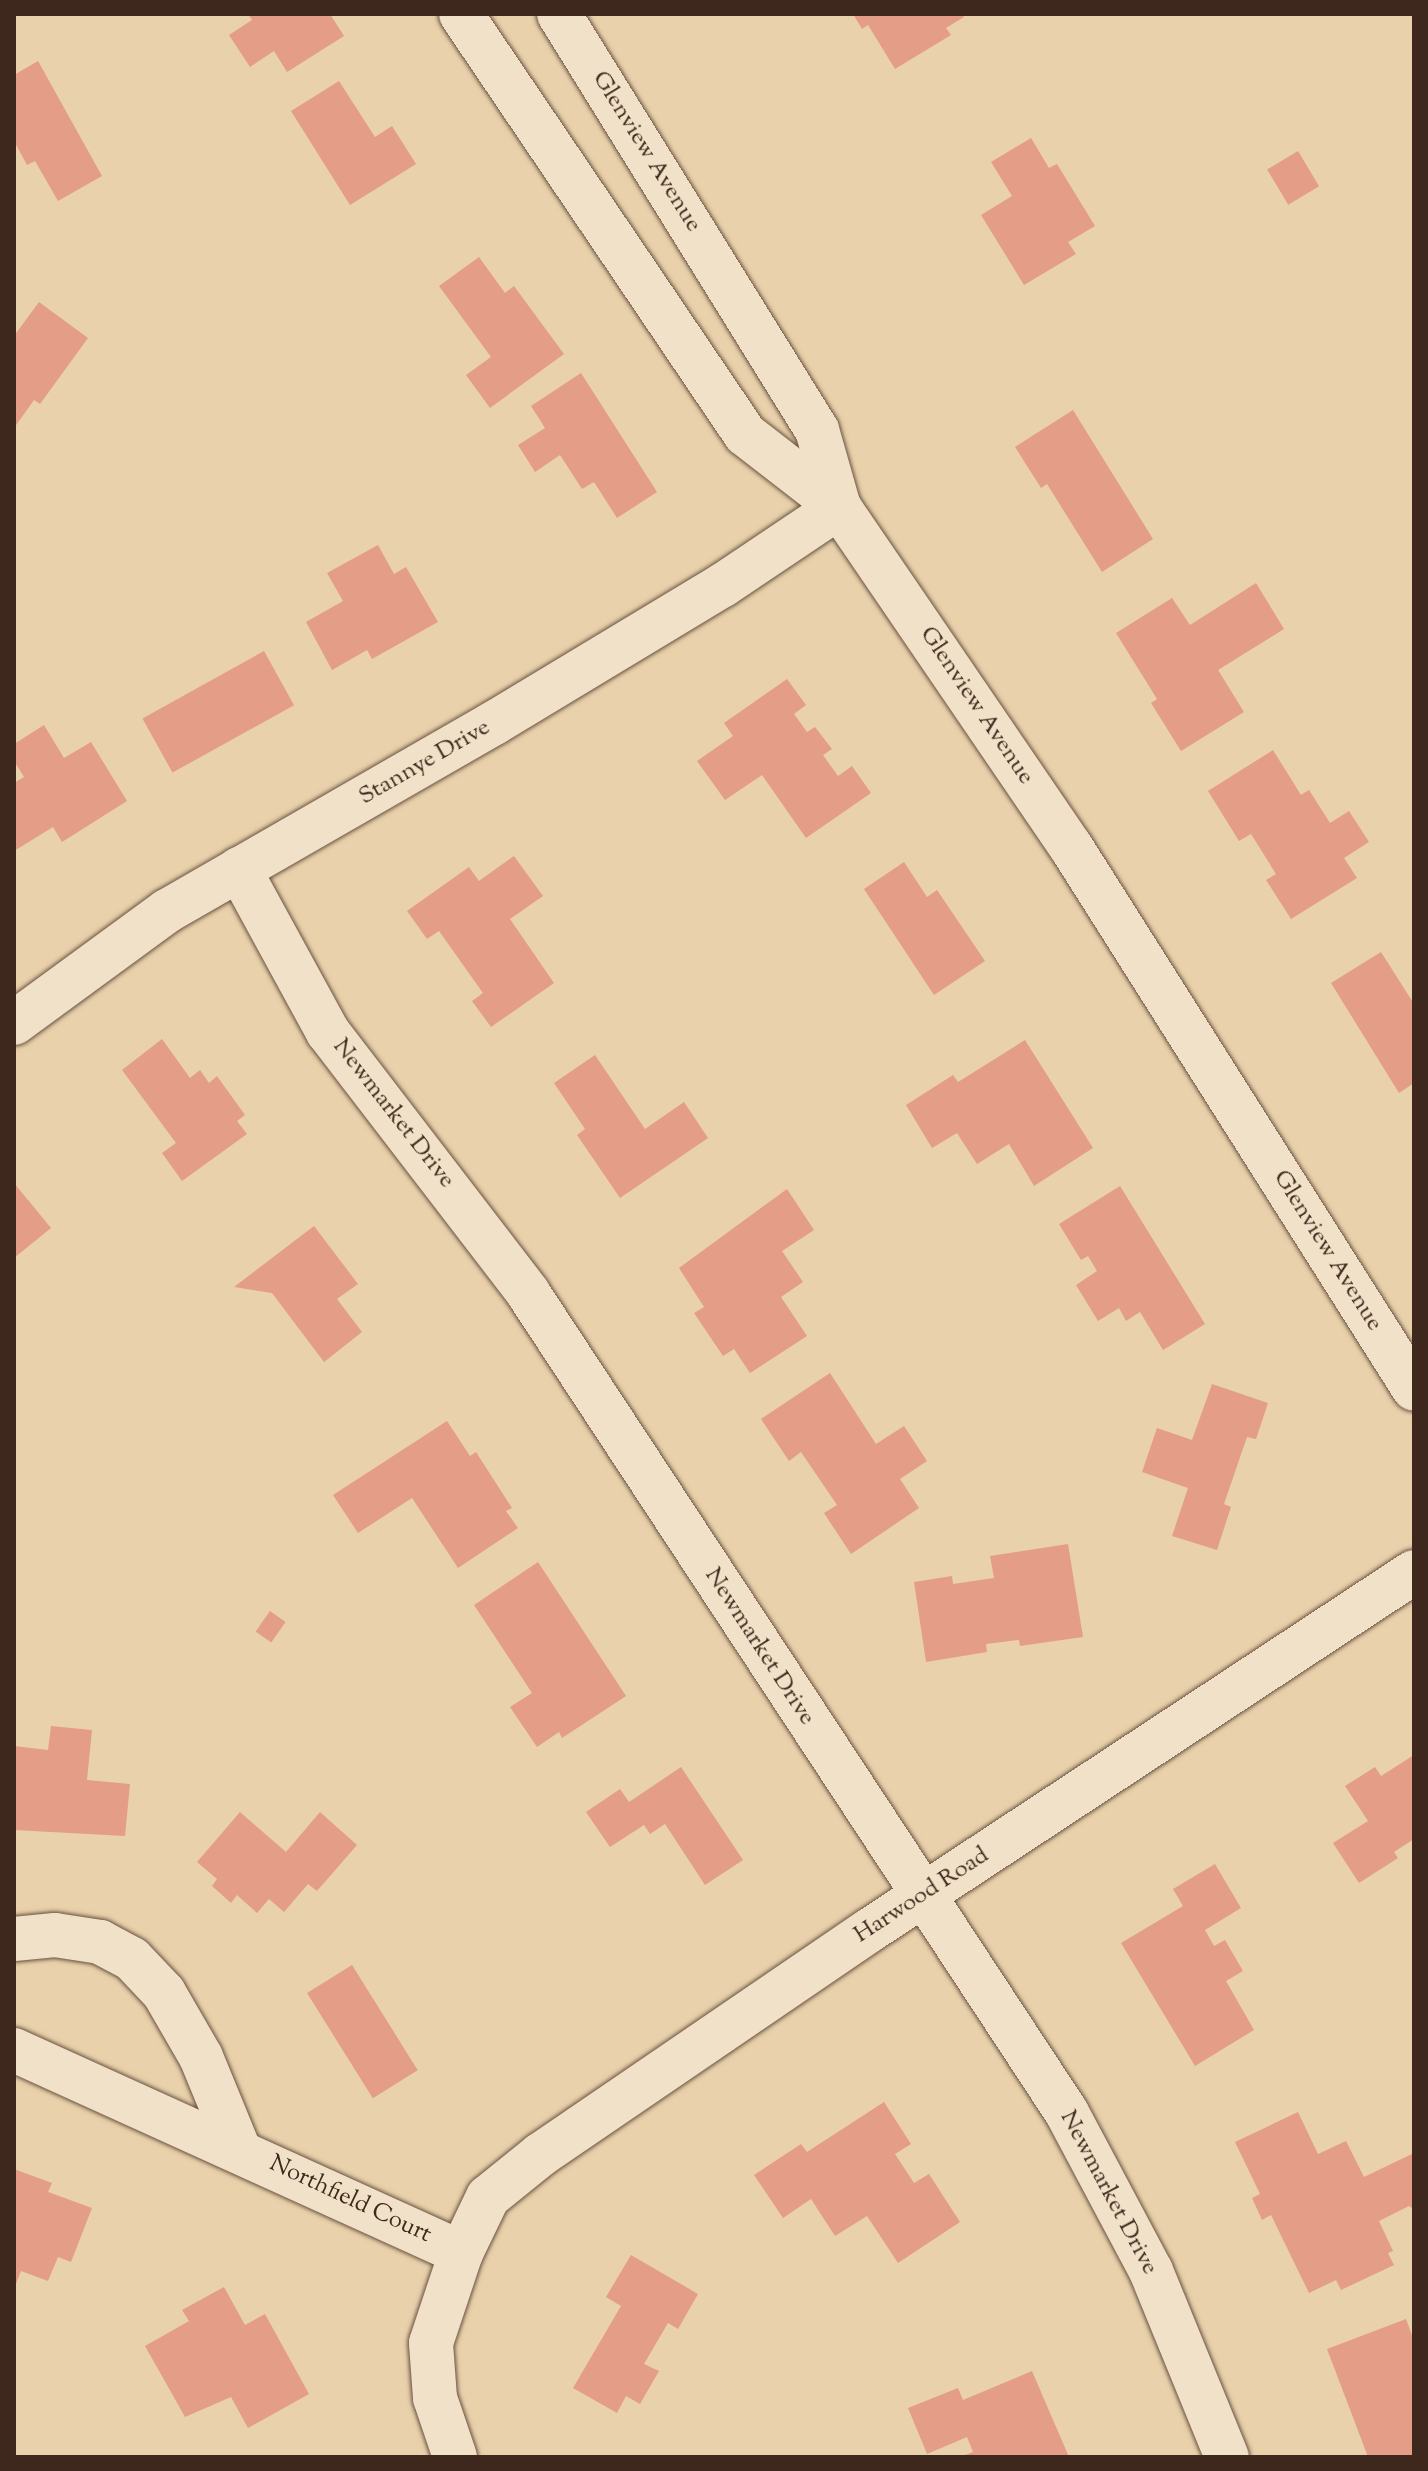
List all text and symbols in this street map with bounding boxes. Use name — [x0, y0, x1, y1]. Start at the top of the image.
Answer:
street label: Glenview Avenue — [585, 66, 707, 238]
street label: Glenview Avenue — [913, 622, 1039, 790]
street label: Stannye Drive — [354, 714, 496, 812]
street label: Newmarket Drive — [326, 1034, 460, 1194]
street label: Glenview Avenue — [1266, 1165, 1388, 1337]
street label: Newmarket Drive — [697, 1563, 821, 1731]
street label: Harwood Road — [849, 1842, 995, 1950]
street label: Newmarket Drive — [1053, 2106, 1163, 2280]
street label: Northfield Court — [264, 2150, 436, 2250]

